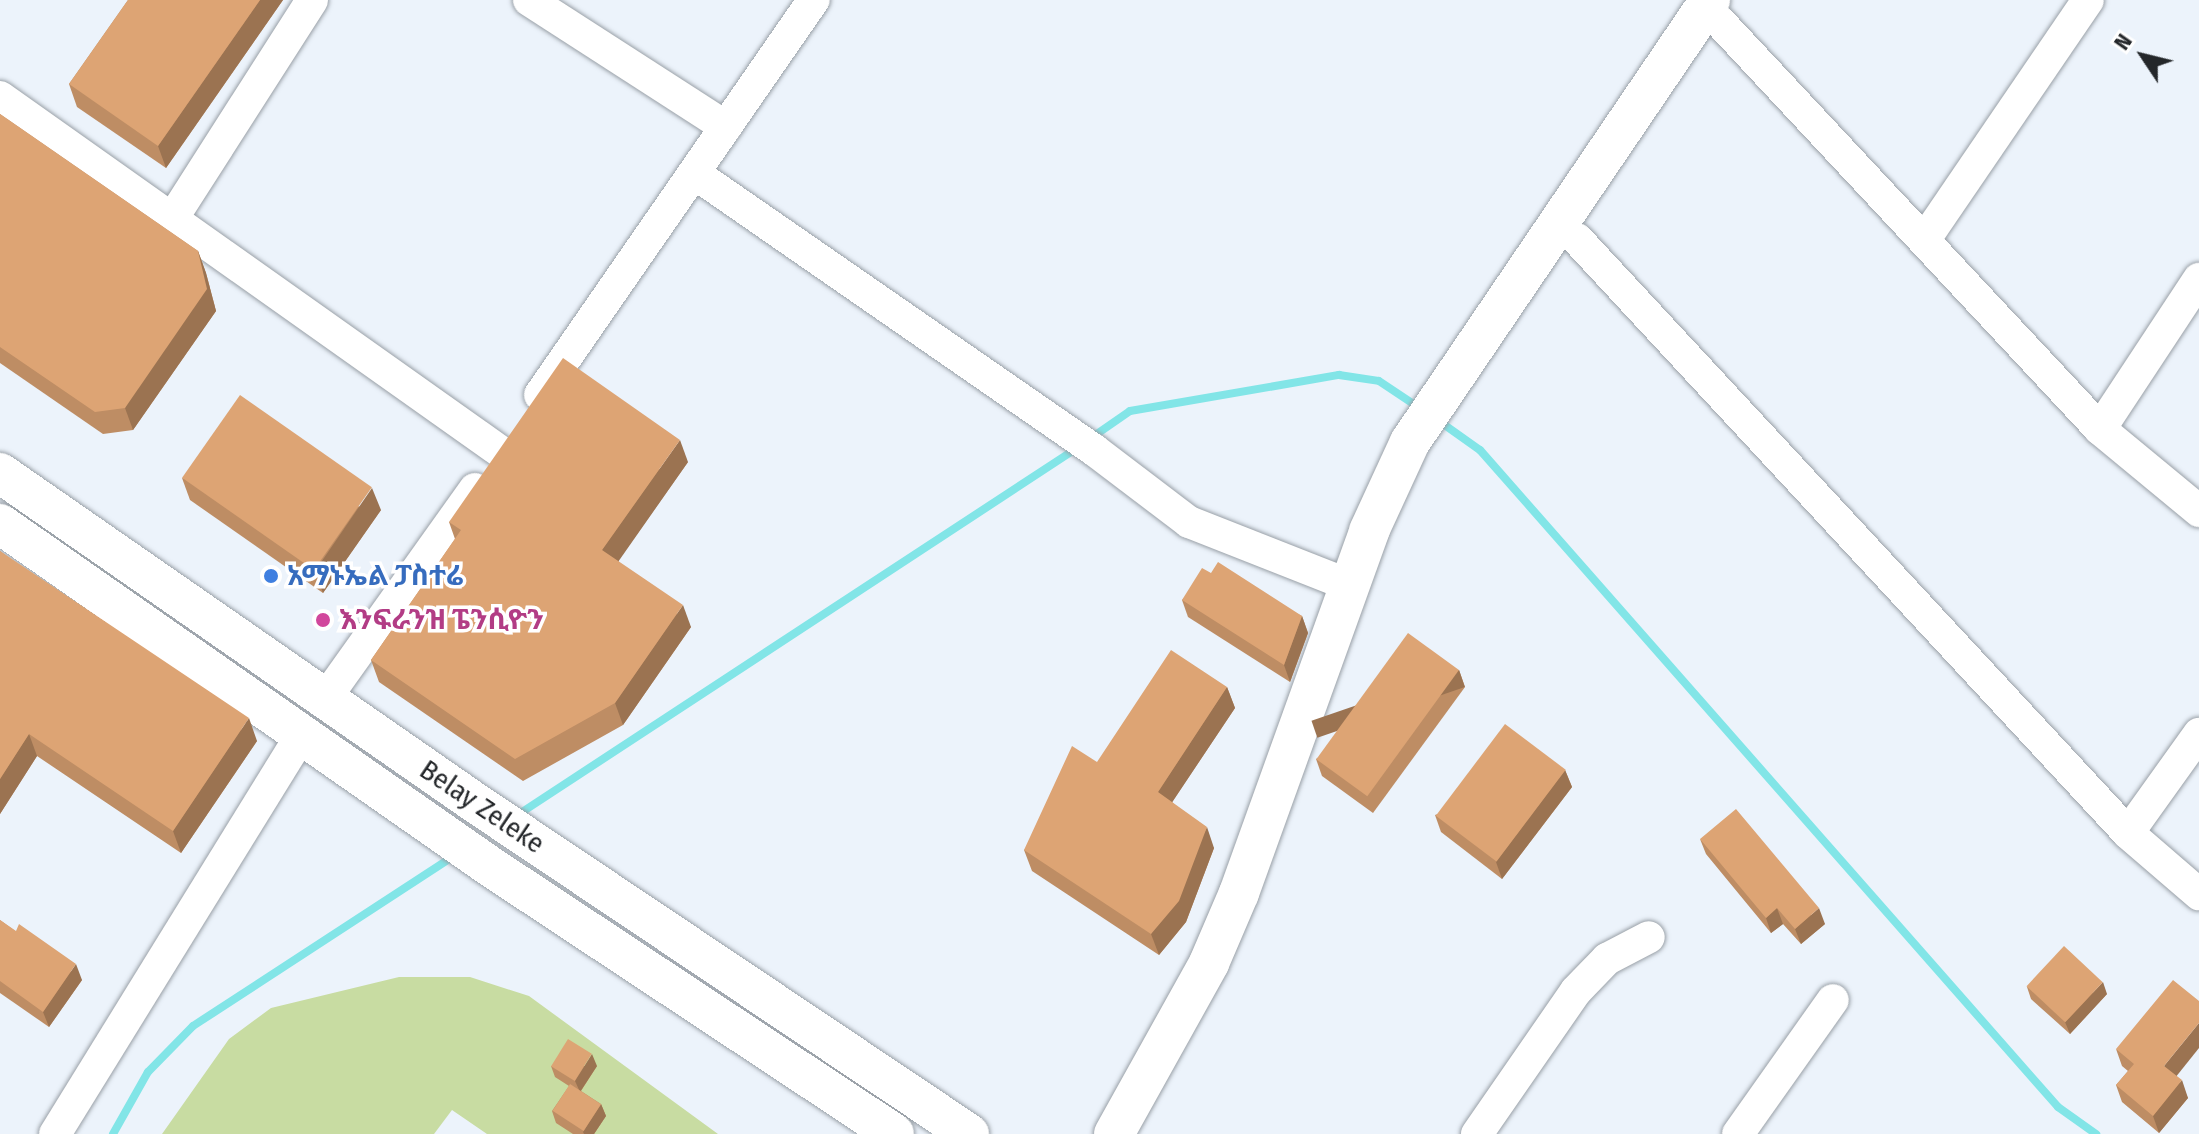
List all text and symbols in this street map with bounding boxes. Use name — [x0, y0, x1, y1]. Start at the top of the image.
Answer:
north arrow — [2103, 16, 2183, 96]
text: N — [2108, 29, 2138, 55]
place label: አማኑኤል ፓስተሬ — [287, 559, 464, 593]
marker: አማኑኤል ፓስተሬ — [262, 567, 280, 585]
place label: እንፍራንዝ ፔንሲዮን — [339, 603, 544, 637]
marker: እንፍራንዝ ፔንሲዮን — [314, 611, 332, 629]
street label: Belay Zeleke — [413, 753, 551, 861]

